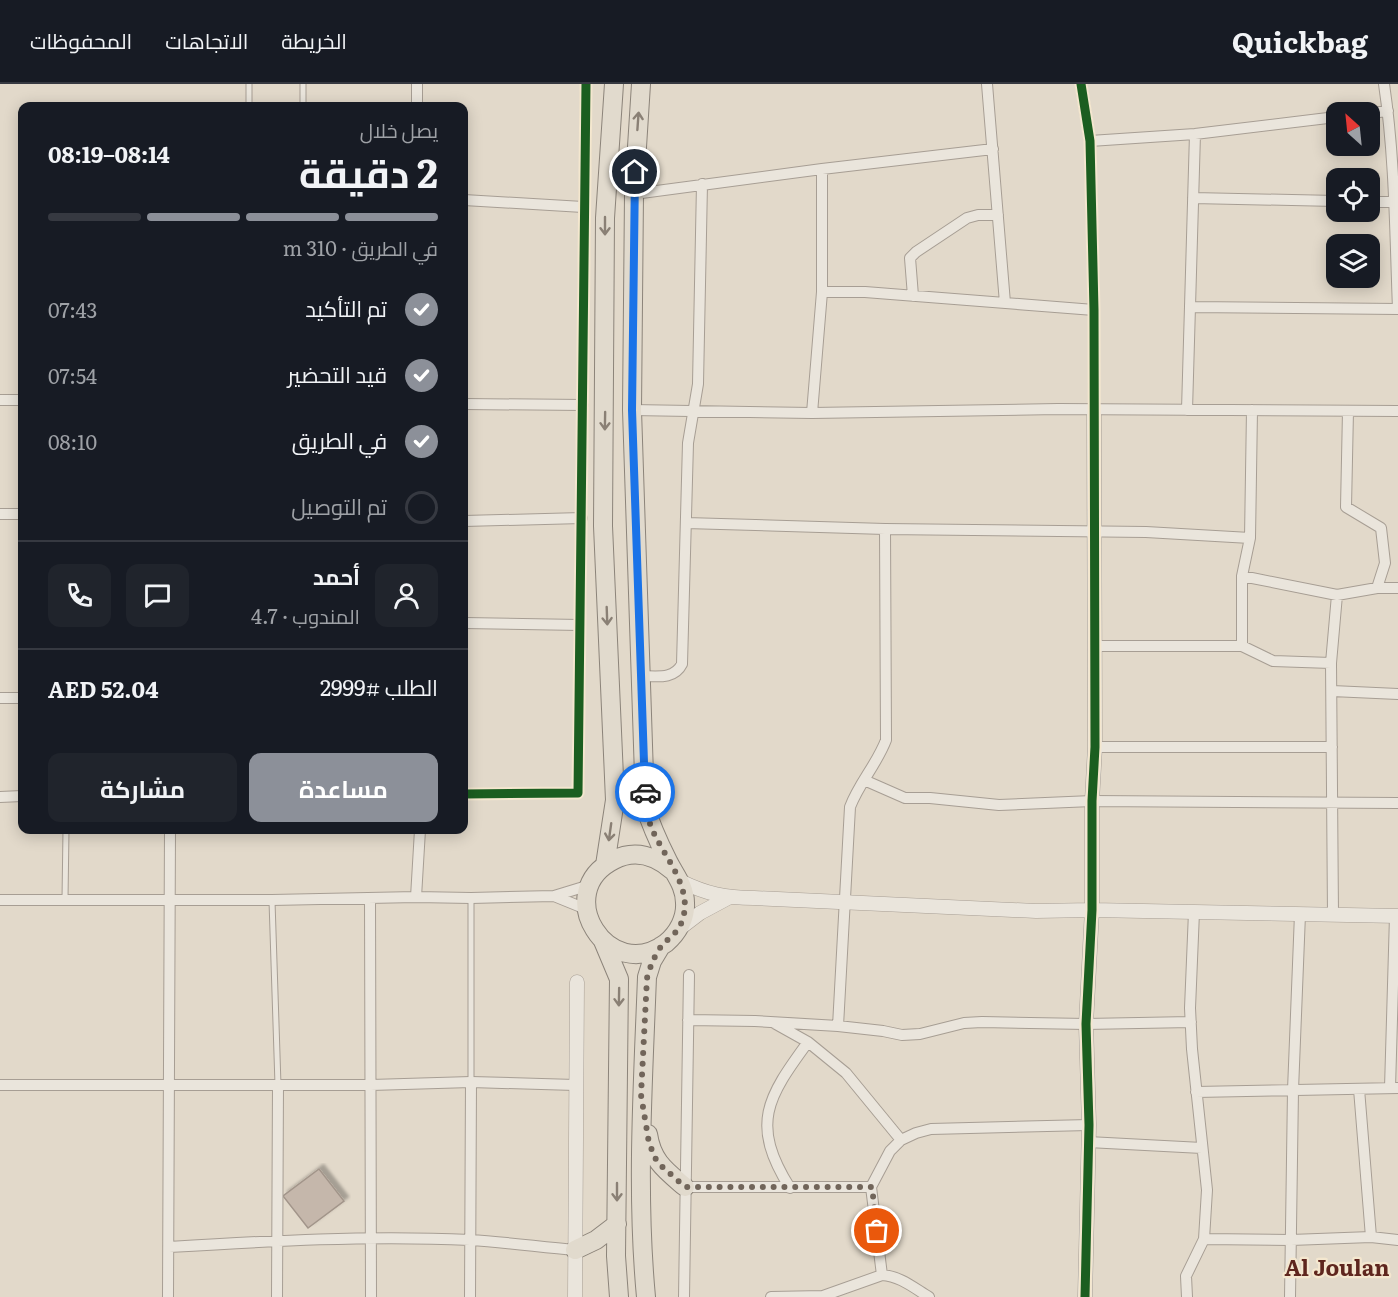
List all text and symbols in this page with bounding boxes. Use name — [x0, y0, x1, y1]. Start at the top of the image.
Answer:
text: Quickbag — [1232, 20, 1368, 62]
text: المحفوظات — [30, 24, 132, 55]
text: الاتجاهات — [165, 24, 248, 55]
text: الخريطة — [281, 24, 347, 55]
north arrow — [1326, 102, 1380, 156]
map controls — [1326, 102, 1380, 288]
one-way arrow — [633, 111, 644, 131]
text: يصل خلال — [360, 114, 438, 144]
text: 08:14–08:19 — [48, 137, 170, 170]
text: 2 دقيقة — [299, 142, 438, 200]
pin — [609, 146, 660, 197]
icon: home — [618, 155, 651, 188]
button: locate — [1326, 168, 1380, 222]
one-way arrow — [599, 216, 611, 236]
text: في الطريق · 310 m — [283, 232, 438, 262]
button: layers — [1326, 234, 1380, 288]
text: تم التأكيد — [305, 291, 387, 324]
icon: check — [405, 293, 438, 326]
text: 07:43 — [48, 294, 97, 324]
text: قيد التحضير — [287, 357, 387, 390]
icon: check — [405, 359, 438, 392]
text: 07:54 — [48, 360, 97, 390]
one-way arrow — [599, 411, 611, 431]
text: في الطريق — [292, 423, 387, 456]
icon: check — [405, 425, 438, 458]
text: 08:10 — [48, 426, 97, 456]
text: تم التوصيل — [291, 489, 387, 522]
text: أحمد — [313, 559, 360, 592]
button: phone — [48, 564, 111, 627]
button: chat — [126, 564, 189, 627]
button: person — [375, 564, 438, 627]
text: المندوب · 4.7 — [251, 600, 360, 630]
one-way arrow — [602, 606, 613, 626]
text: الطلب #2999 — [320, 670, 438, 703]
text: AED 52.04 — [48, 672, 158, 705]
button: مشاركة — [48, 753, 237, 822]
button: مساعدة — [249, 753, 438, 822]
courier — [615, 762, 675, 822]
icon: car — [629, 776, 662, 809]
one-way arrow — [605, 821, 616, 841]
one-way arrow — [613, 986, 625, 1006]
one-way arrow — [611, 1181, 623, 1201]
pin — [851, 1205, 902, 1256]
icon: bag — [860, 1214, 893, 1247]
district label: Al Joulan — [1284, 1250, 1390, 1283]

